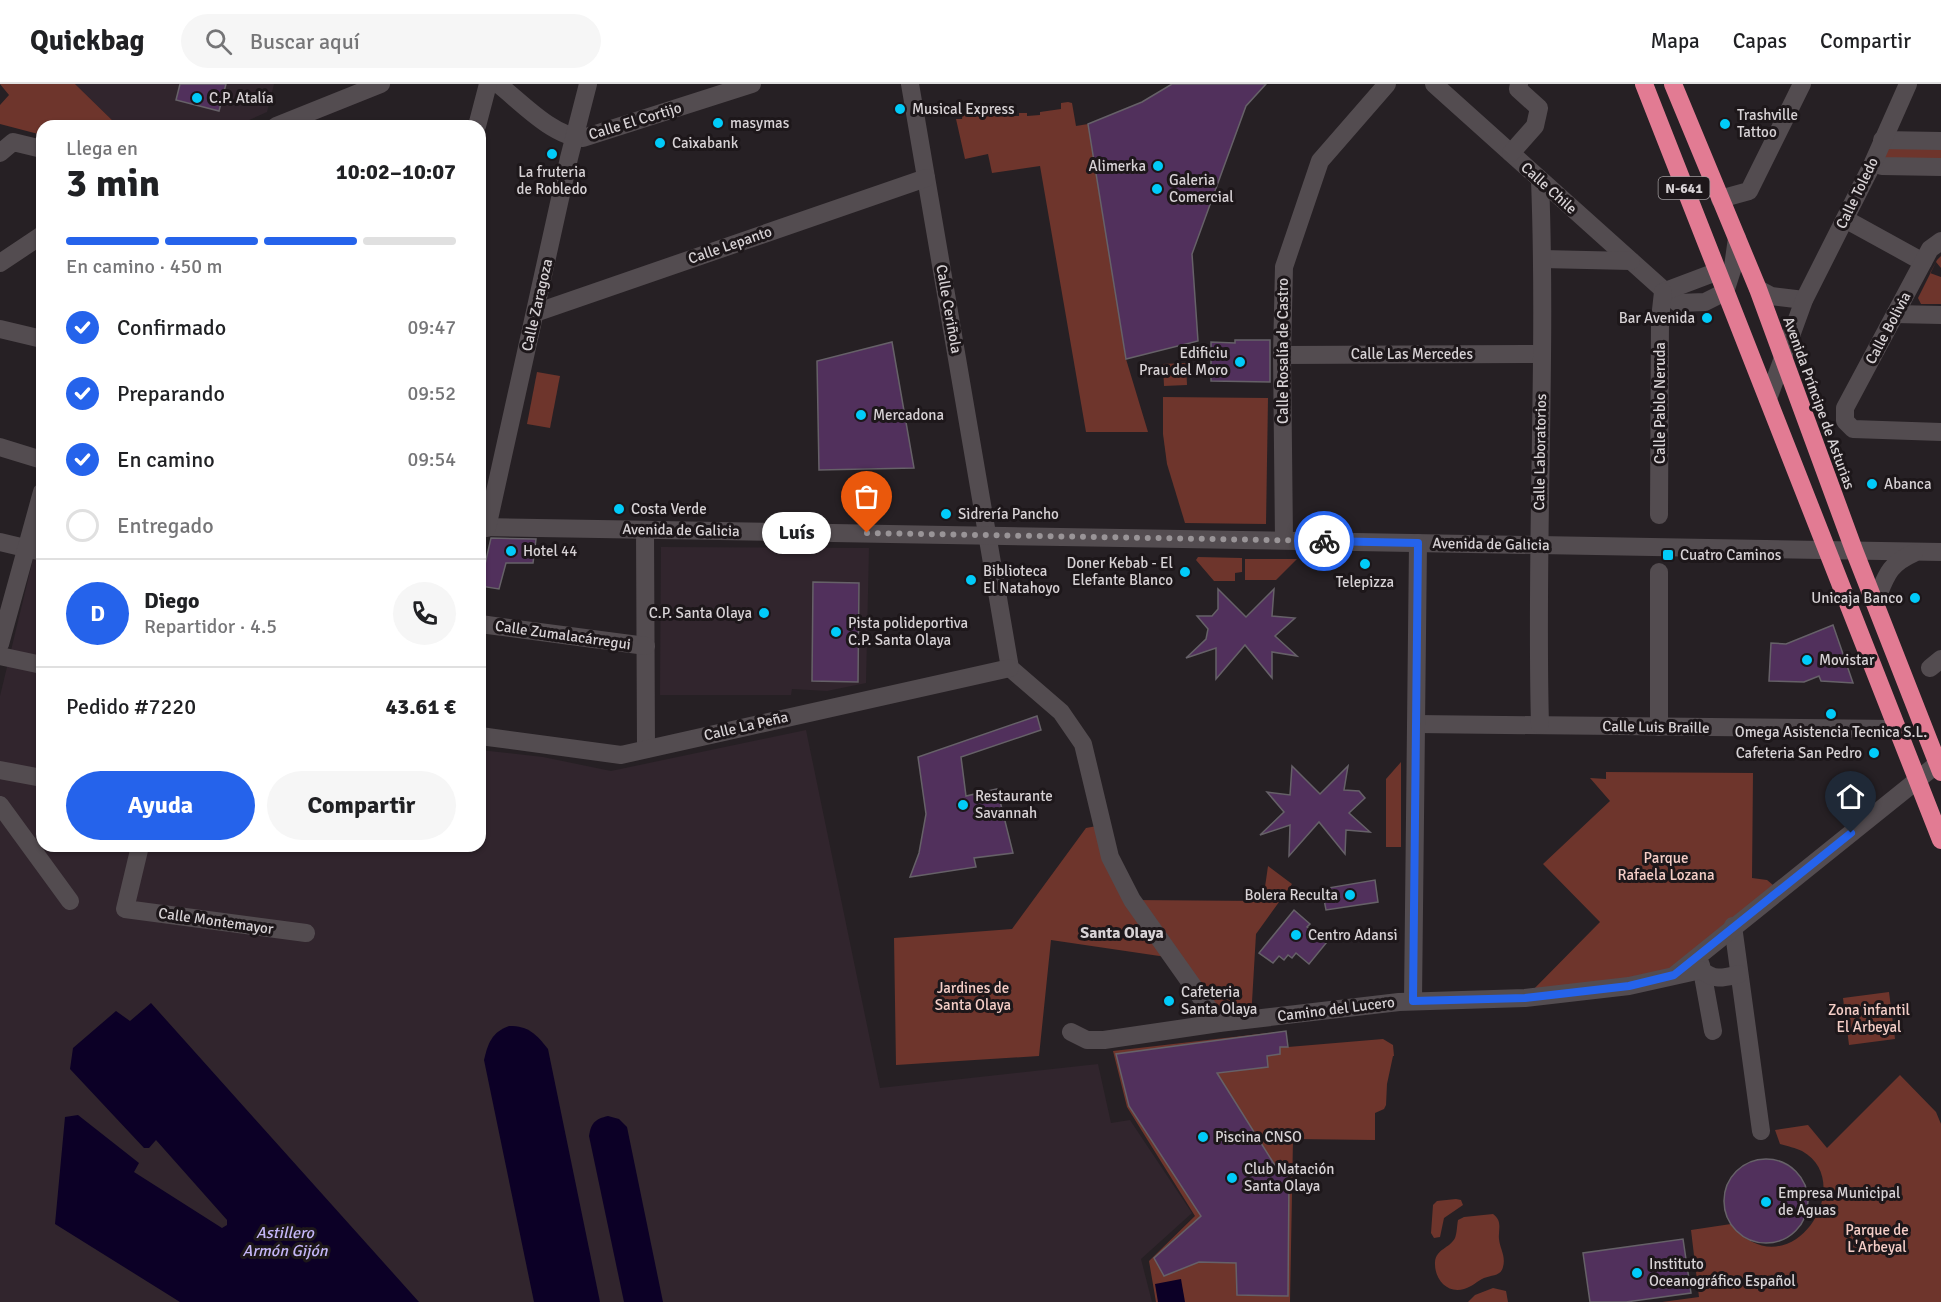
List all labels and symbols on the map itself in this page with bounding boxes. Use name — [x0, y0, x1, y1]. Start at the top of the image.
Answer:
place label: C.P. Atalía — [209, 89, 274, 107]
marker: C.P. Atalía — [190, 91, 204, 105]
street label: Calle El Cortijo — [586, 98, 684, 144]
place label: Musical Express — [912, 100, 1015, 118]
marker: Musical Express — [893, 102, 907, 116]
place label: Trashville Tattoo — [1737, 106, 1798, 141]
place label: masymas — [730, 114, 790, 132]
marker: masymas — [711, 116, 725, 130]
marker: Trashville Tattoo — [1718, 117, 1732, 131]
place label: Caixabank — [672, 134, 739, 152]
marker: Caixabank — [653, 136, 667, 150]
marker: La fruteria de Robledo — [545, 147, 559, 161]
street label: Calle Toledo — [1832, 154, 1882, 232]
place label: Alimerka — [1088, 157, 1146, 175]
street label: Calle Chile — [1517, 158, 1581, 218]
marker: Alimerka — [1151, 159, 1165, 173]
place label: La fruteria de Robledo — [517, 163, 588, 198]
place label: Galeria Comercial — [1169, 171, 1234, 206]
road number: N-641 — [1658, 177, 1710, 199]
marker: Galeria Comercial — [1150, 182, 1164, 196]
street label: Calle Lepanto — [686, 222, 774, 268]
street label: Calle Zaragoza — [518, 257, 556, 353]
street label: Calle Ceriñola — [932, 263, 966, 355]
street label: Calle Rosalía de Castro — [1274, 278, 1292, 424]
street label: Calle Bolivia — [1861, 289, 1915, 367]
place label: Bar Avenida — [1619, 309, 1695, 327]
marker: Bar Avenida — [1700, 311, 1714, 325]
street label: Avenida Príncipe de Asturias — [1779, 314, 1859, 492]
street label: Calle Pablo Neruda — [1651, 342, 1669, 464]
place label: Edificiu Prau del Moro — [1139, 344, 1228, 379]
street label: Calle Las Mercedes — [1351, 345, 1474, 363]
marker: Edificiu Prau del Moro — [1233, 355, 1247, 369]
street label: Calle Laboratorios — [1530, 393, 1550, 511]
place label: Mercadona — [873, 406, 944, 424]
marker: Mercadona — [854, 408, 868, 422]
pin — [841, 471, 892, 533]
place label: Abanca — [1884, 475, 1932, 493]
marker: Abanca — [1865, 477, 1879, 491]
place label: Costa Verde — [631, 500, 707, 518]
marker: Costa Verde — [612, 502, 626, 516]
place label: Sidrería Pancho — [958, 505, 1059, 523]
marker: Sidrería Pancho — [939, 507, 953, 521]
courier — [1294, 511, 1354, 571]
callout: Luís — [762, 512, 831, 554]
street label: Avenida de Galicia — [622, 520, 740, 540]
street label: Avenida de Galicia — [1432, 534, 1550, 554]
place label: Hotel 44 — [523, 542, 577, 560]
marker: Hotel 44 — [504, 544, 518, 558]
place label: Cuatro Caminos — [1680, 546, 1782, 564]
marker: Cuatro Caminos — [1661, 548, 1675, 562]
place label: Doner Kebab - El Elefante Blanco — [1067, 554, 1173, 589]
marker: Telepizza — [1358, 557, 1372, 571]
place label: Biblioteca El Natahoyo — [983, 562, 1060, 597]
marker: Doner Kebab - El Elefante Blanco — [1178, 565, 1192, 579]
marker: Biblioteca El Natahoyo — [964, 573, 978, 587]
place label: Telepizza — [1336, 573, 1394, 591]
place label: Unicaja Banco — [1811, 589, 1903, 607]
marker: Unicaja Banco — [1908, 591, 1922, 605]
place label: C.P. Santa Olaya — [649, 604, 752, 622]
marker: C.P. Santa Olaya — [757, 606, 771, 620]
place label: Pista polideportiva C.P. Santa Olaya — [848, 614, 968, 649]
street label: Calle Zumalacárregui — [494, 617, 632, 653]
marker: Pista polideportiva C.P. Santa Olaya — [829, 625, 843, 639]
place label: Movistar — [1819, 651, 1875, 669]
marker: Movistar — [1800, 653, 1814, 667]
marker: Omega Asistencia Tecnica S.L. — [1824, 707, 1838, 721]
street label: Calle La Peña — [702, 708, 790, 744]
street label: Calle Luis Braille — [1602, 717, 1710, 737]
place label: Omega Asistencia Tecnica S.L. — [1735, 723, 1927, 741]
place label: Cafeteria San Pedro — [1736, 744, 1862, 762]
marker: Cafeteria San Pedro — [1867, 746, 1881, 760]
pin — [1825, 771, 1876, 833]
place label: Restaurante Savannah — [975, 787, 1053, 822]
marker: Restaurante Savannah — [956, 798, 970, 812]
park label: Parque Rafaela Lozana — [1617, 849, 1715, 884]
place label: Bolera Reculta — [1244, 886, 1338, 904]
marker: Bolera Reculta — [1343, 888, 1357, 902]
street label: Calle Montemayor — [157, 904, 275, 938]
district label: Santa Olaya — [1080, 923, 1164, 943]
place label: Centro Adansi — [1308, 926, 1398, 944]
marker: Centro Adansi — [1289, 928, 1303, 942]
park label: Jardines de Santa Olaya — [935, 979, 1011, 1014]
place label: Cafeteria Santa Olaya — [1181, 983, 1257, 1018]
street label: Camino del Lucero — [1276, 993, 1396, 1025]
marker: Cafeteria Santa Olaya — [1162, 994, 1176, 1008]
park label: Zona infantil El Arbeyal — [1828, 1001, 1910, 1036]
place label: Piscina CNSO — [1215, 1128, 1302, 1146]
marker: Piscina CNSO — [1196, 1130, 1210, 1144]
place label: Club Natación Santa Olaya — [1244, 1160, 1334, 1195]
marker: Club Natación Santa Olaya — [1225, 1171, 1239, 1185]
place label: Empresa Municipal de Aguas — [1778, 1184, 1900, 1219]
marker: Empresa Municipal de Aguas — [1759, 1195, 1773, 1209]
park label: Parque de L'Arbeyal — [1845, 1221, 1909, 1256]
water label: Astillero Armón Gijón — [242, 1223, 329, 1261]
place label: Instituto Oceanográfico Español — [1649, 1255, 1796, 1290]
marker: Instituto Oceanográfico Español — [1630, 1266, 1644, 1280]

